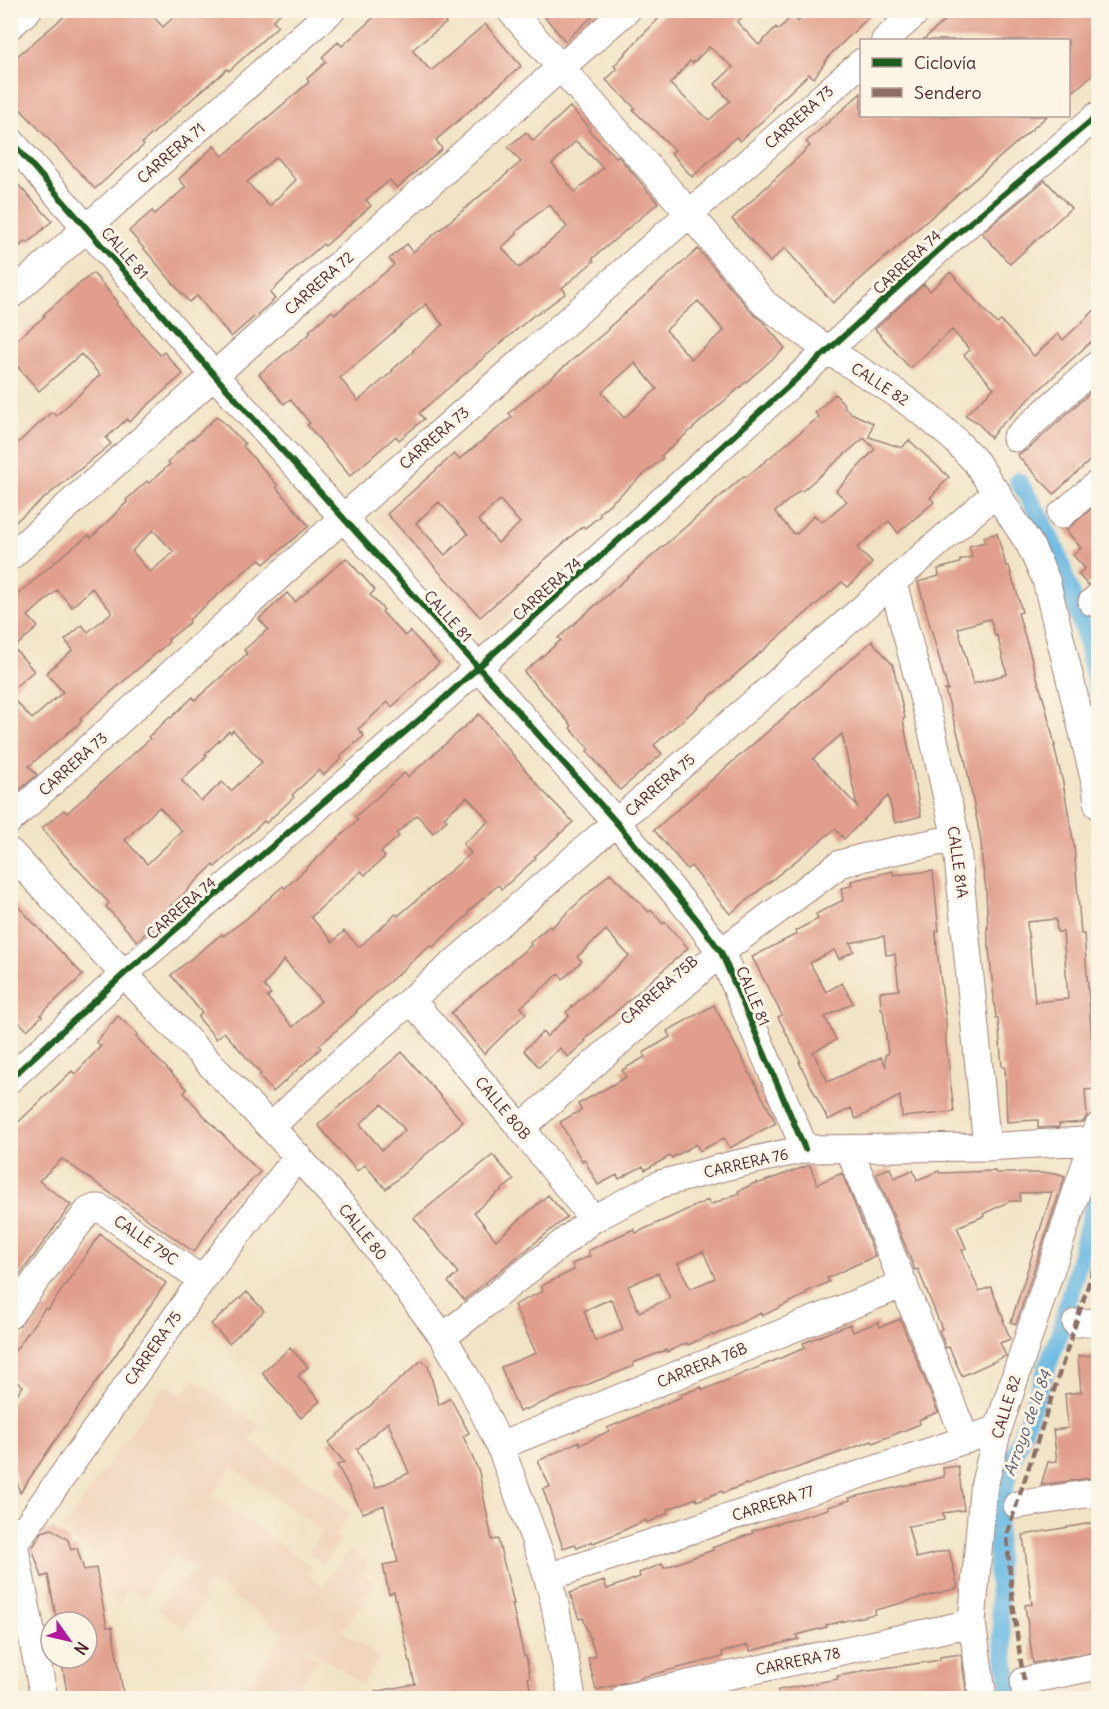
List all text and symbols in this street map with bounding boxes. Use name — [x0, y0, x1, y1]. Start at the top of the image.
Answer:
legend — [860, 39, 1070, 117]
text: Ciclovía — [914, 51, 976, 74]
street label: CARRERA 73 — [761, 81, 837, 153]
text: Sendero — [914, 81, 982, 104]
street label: CARRERA 71 — [133, 118, 209, 188]
street label: CALLE 81 — [97, 223, 153, 283]
street label: CARRERA 74 — [869, 226, 945, 298]
street label: CARRERA 72 — [281, 247, 357, 319]
street label: CALLE 82 — [848, 358, 912, 410]
street label: CARRERA 73 — [395, 403, 473, 473]
street label: CARRERA 74 — [509, 553, 585, 625]
street label: CALLE 81 — [420, 586, 476, 646]
street label: CARRERA 73 — [35, 728, 111, 800]
street label: CARRERA 75 — [621, 750, 699, 820]
street label: CALLE 81A — [944, 825, 972, 900]
street label: CARRERA 74 — [142, 872, 220, 943]
street label: CARRERA 75B — [617, 951, 702, 1029]
street label: CALLE 81 — [732, 963, 774, 1029]
street label: CALLE 80B — [471, 1073, 535, 1144]
street label: CARRERA 76 — [702, 1144, 790, 1182]
street label: CALLE 80 — [335, 1200, 391, 1264]
street label: CALLE 79C — [110, 1211, 182, 1269]
street label: CARRERA 75 — [121, 1307, 185, 1389]
street label: CARRERA 76B — [654, 1338, 750, 1392]
water label: Arroyo de la 84 — [999, 1367, 1056, 1478]
street label: CALLE 82 — [987, 1373, 1025, 1441]
street label: CARRERA 77 — [730, 1481, 816, 1525]
north arrow — [39, 1610, 99, 1670]
text: N — [70, 1638, 93, 1659]
street label: CARRERA 78 — [754, 1643, 842, 1679]

